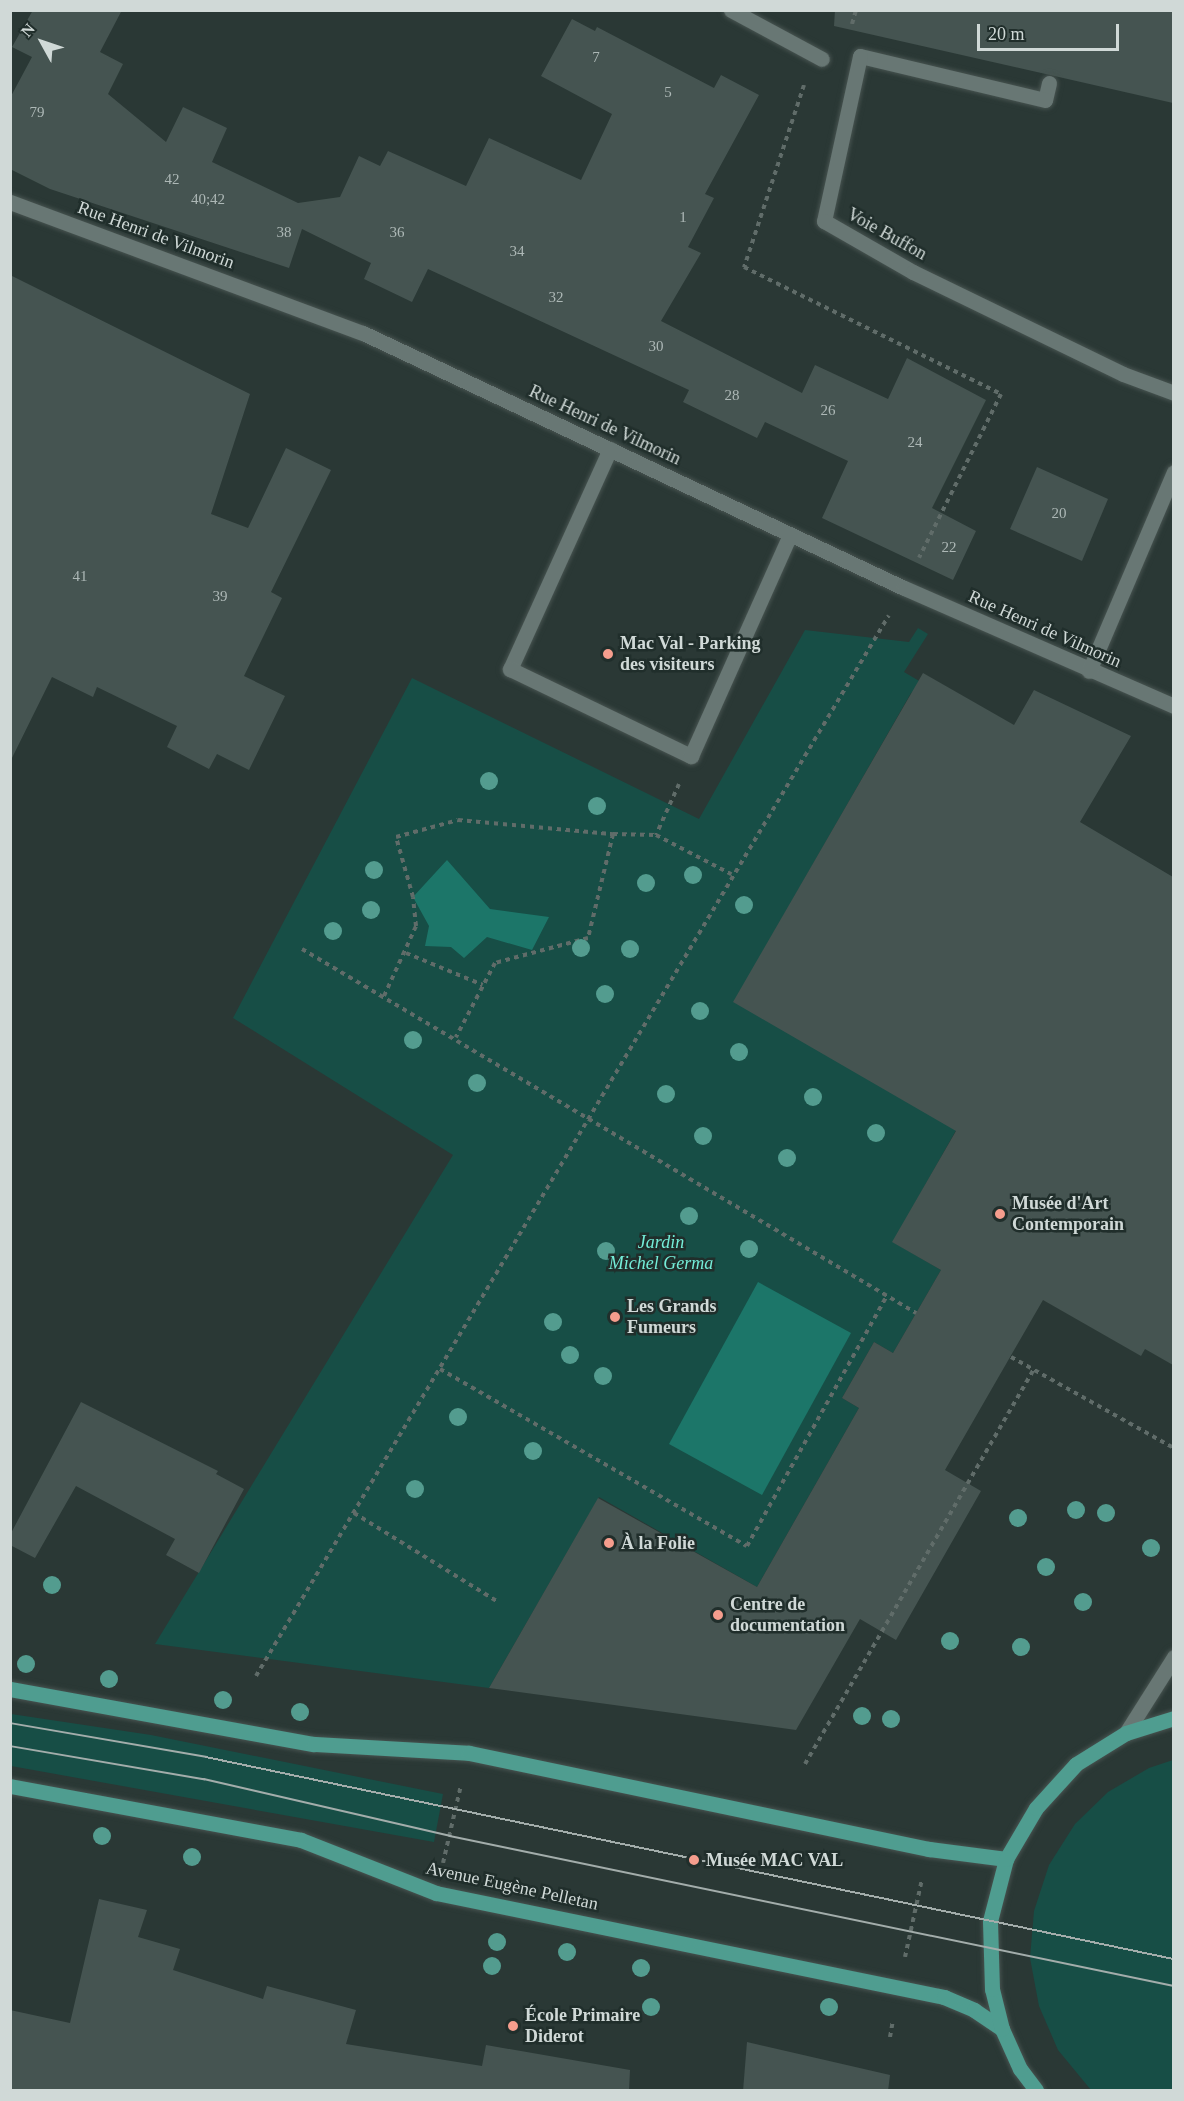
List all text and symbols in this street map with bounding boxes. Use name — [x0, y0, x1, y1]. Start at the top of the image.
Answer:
north arrow — [12, 12, 72, 72]
scale bar — [980, 12, 1122, 50]
text: N — [18, 20, 38, 40]
text: 20 m — [988, 24, 1025, 44]
house number: 7 — [592, 49, 600, 67]
house number: 5 — [664, 84, 672, 102]
house number: 79 — [30, 104, 44, 122]
house number: 42 — [164, 171, 180, 189]
house number: 40;42 — [191, 191, 225, 209]
street label: Rue Henri de Vilmorin — [75, 197, 237, 273]
street label: Voie Buffon — [843, 203, 931, 265]
house number: 1 — [679, 209, 687, 227]
house number: 38 — [276, 224, 292, 242]
house number: 36 — [390, 224, 404, 242]
house number: 34 — [510, 243, 524, 261]
house number: 32 — [548, 289, 564, 307]
house number: 30 — [648, 338, 664, 356]
street label: Rue Henri de Vilmorin — [525, 380, 685, 470]
house number: 28 — [724, 387, 740, 405]
house number: 26 — [820, 402, 836, 420]
house number: 24 — [908, 434, 922, 452]
house number: 20 — [1052, 505, 1066, 523]
house number: 22 — [942, 539, 956, 557]
house number: 41 — [72, 568, 88, 586]
street label: Rue Henri de Vilmorin — [965, 585, 1125, 673]
house number: 39 — [212, 588, 228, 606]
place label: Mac Val - Parking des visiteurs — [620, 633, 761, 676]
marker: Mac Val - Parking des visiteurs — [601, 647, 615, 661]
place label: Musée d'Art Contemporain — [1012, 1193, 1124, 1236]
marker: Musée d'Art Contemporain — [993, 1207, 1007, 1221]
park label: Jardin Michel Germa — [609, 1232, 713, 1274]
place label: Les Grands Fumeurs — [627, 1296, 717, 1338]
marker: Les Grands Fumeurs — [608, 1310, 622, 1324]
place label: À la Folie — [621, 1532, 695, 1554]
marker: À la Folie — [602, 1536, 616, 1550]
place label: Centre de documentation — [730, 1594, 845, 1636]
marker: Centre de documentation — [711, 1608, 725, 1622]
place label: Musée MAC VAL — [706, 1849, 844, 1871]
marker: Musée MAC VAL — [687, 1853, 701, 1867]
street label: Avenue Eugène Pelletan — [424, 1857, 600, 1915]
place label: École Primaire Diderot — [525, 2005, 640, 2048]
marker: École Primaire Diderot — [506, 2019, 520, 2033]

